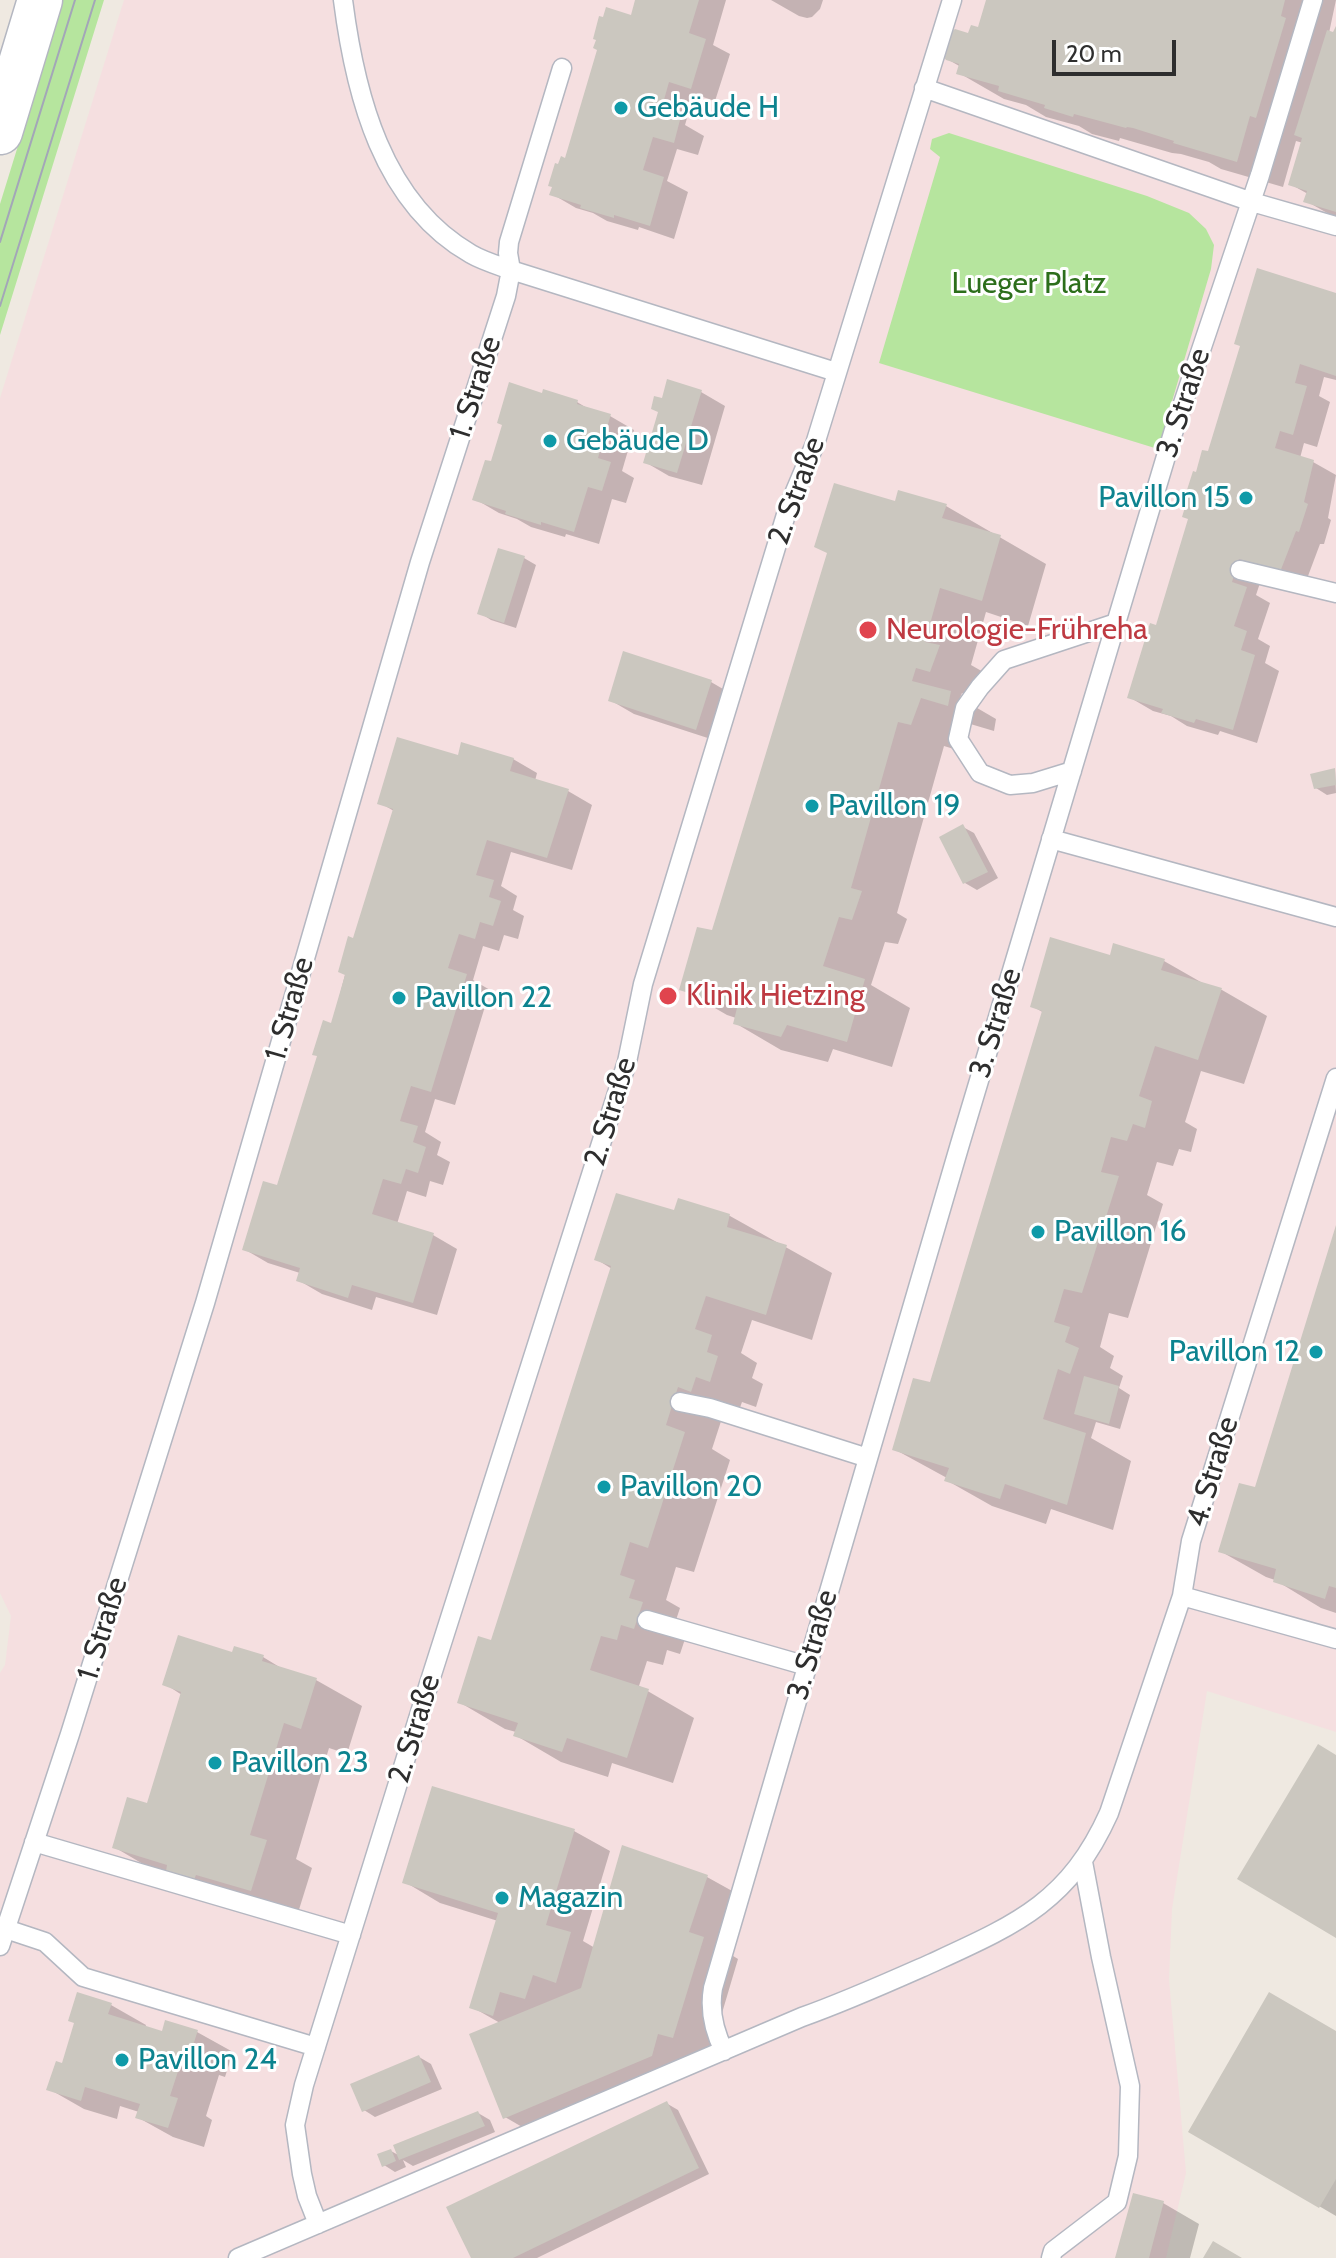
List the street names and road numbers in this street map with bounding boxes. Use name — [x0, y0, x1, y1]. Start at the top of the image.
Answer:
street label: 1. Straße — [442, 332, 510, 444]
street label: 3. Straße — [1149, 344, 1219, 462]
street label: 2. Straße — [761, 432, 833, 550]
street label: 1. Straße — [258, 953, 322, 1065]
street label: 3. Straße — [962, 964, 1030, 1082]
street label: 2. Straße — [577, 1053, 645, 1171]
street label: 4. Straße — [1179, 1413, 1247, 1531]
street label: 1. Straße — [70, 1573, 136, 1685]
street label: 3. Straße — [780, 1586, 846, 1704]
street label: 2. Straße — [381, 1670, 449, 1788]

